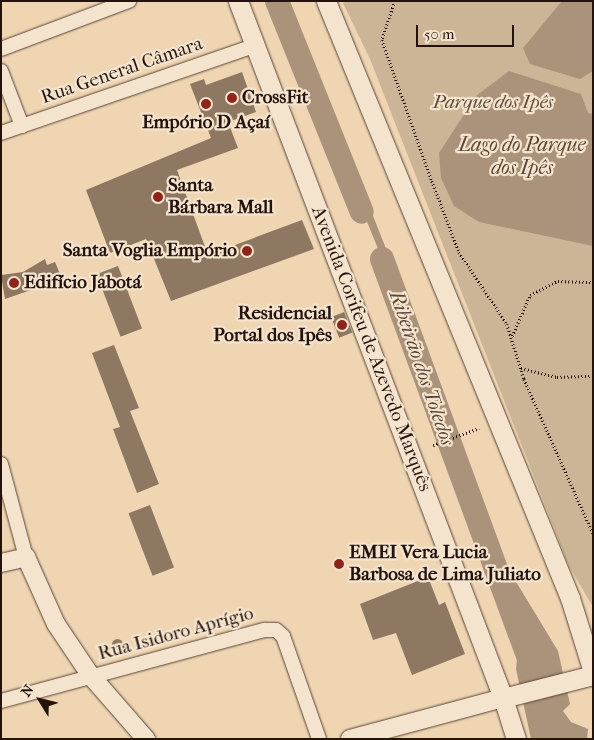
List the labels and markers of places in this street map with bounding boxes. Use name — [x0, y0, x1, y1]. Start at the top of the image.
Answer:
place label: CrossFit — [242, 87, 309, 109]
marker: CrossFit — [226, 92, 238, 104]
marker: Empório D Açaí — [200, 98, 212, 110]
place label: Empório D Açaí — [142, 112, 270, 134]
place label: Santa Bárbara Mall — [168, 175, 274, 219]
marker: Santa Bárbara Mall — [152, 191, 164, 203]
place label: Santa Voglia Empório — [63, 240, 237, 262]
marker: Santa Voglia Empório — [241, 245, 253, 257]
place label: Edifício Jabotá — [24, 272, 141, 294]
marker: Edifício Jabotá — [8, 277, 20, 289]
place label: Residencial Portal dos Ipês — [213, 303, 332, 347]
marker: Residencial Portal dos Ipês — [336, 319, 348, 331]
place label: EMEI Vera Lucia Barbosa de Lima Juliato — [349, 542, 541, 586]
marker: EMEI Vera Lucia Barbosa de Lima Juliato — [333, 558, 345, 570]

